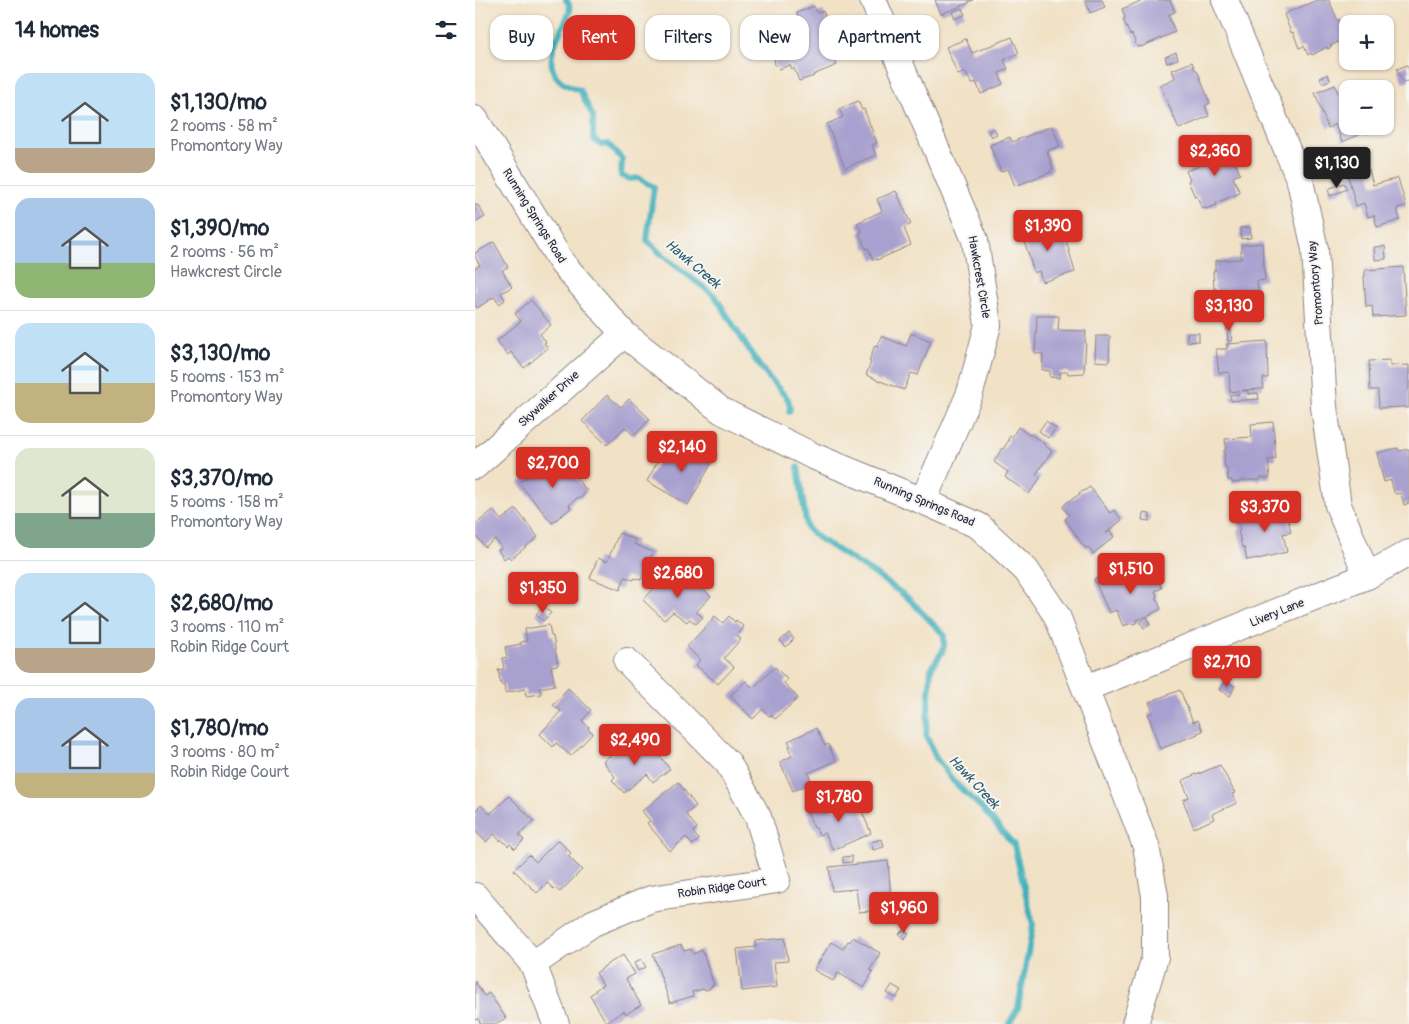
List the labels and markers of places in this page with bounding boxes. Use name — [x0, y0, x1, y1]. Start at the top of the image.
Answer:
pin: $2,360 — [1174, 134, 1256, 177]
pin: $1,130 — [1296, 146, 1378, 189]
pin: $1,390 — [1007, 210, 1089, 252]
pin: $3,130 — [1188, 290, 1270, 332]
pin: $2,140 — [641, 430, 723, 473]
pin: $2,700 — [512, 446, 594, 489]
pin: $3,370 — [1224, 490, 1306, 533]
pin: $1,510 — [1090, 552, 1172, 595]
pin: $2,680 — [637, 556, 719, 599]
pin: $1,350 — [502, 572, 584, 614]
pin: $2,710 — [1186, 646, 1268, 688]
pin: $2,490 — [594, 724, 676, 766]
pin: $1,780 — [798, 780, 880, 823]
pin: $1,960 — [863, 892, 945, 934]

